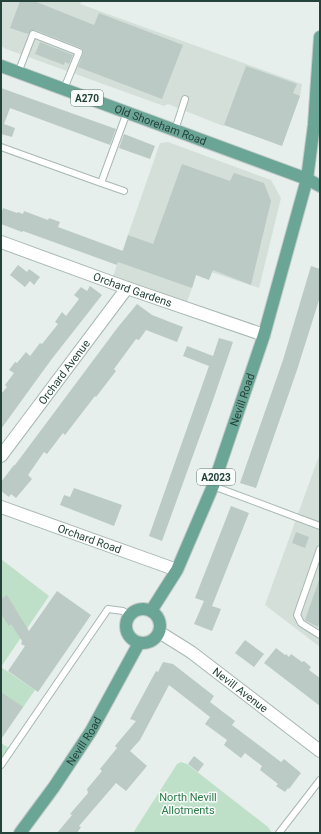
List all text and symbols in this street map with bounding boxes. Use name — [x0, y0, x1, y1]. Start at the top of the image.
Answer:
road number: A270 — [71, 90, 103, 106]
street label: Old Shoreham Road — [112, 102, 208, 148]
street label: Orchard Gardens — [91, 270, 174, 310]
street label: Orchard Avenue — [36, 337, 93, 407]
street label: Nevill Road — [228, 372, 258, 428]
road number: A2023 — [197, 469, 235, 485]
street label: Orchard Road — [56, 522, 123, 557]
street label: Nevill Avenue — [210, 665, 270, 716]
street label: Nevill Road — [64, 715, 104, 768]
park label: North Nevill Allotments — [159, 791, 217, 817]

